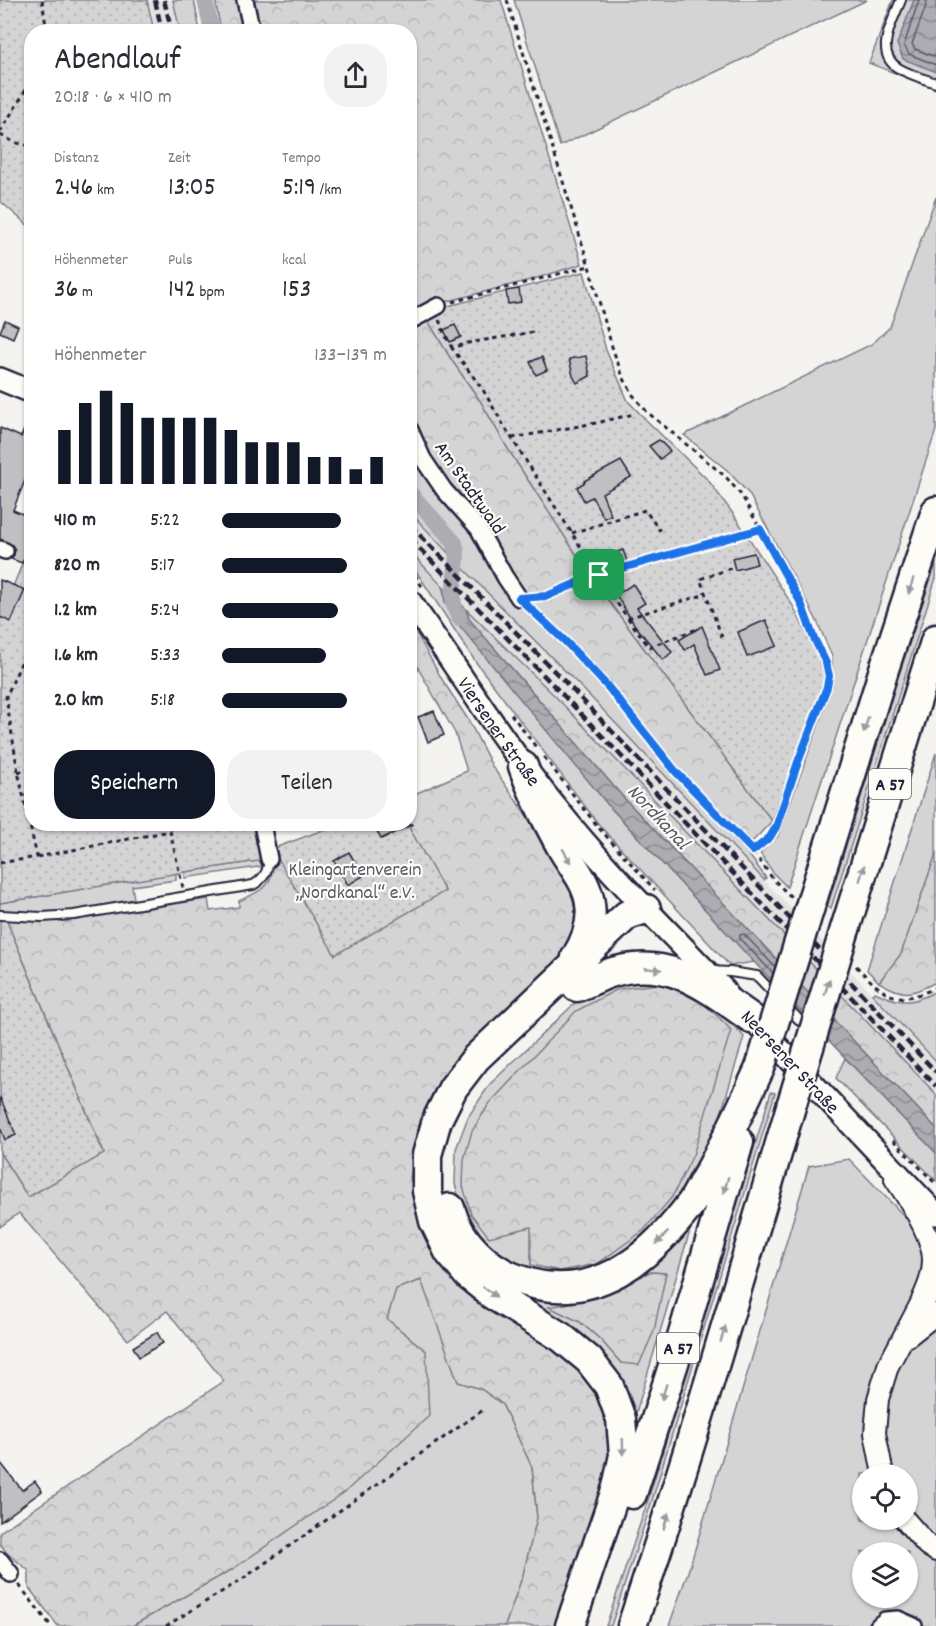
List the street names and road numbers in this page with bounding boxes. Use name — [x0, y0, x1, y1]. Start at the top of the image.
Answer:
street label: Am Stadtwald — [426, 436, 511, 541]
street label: Viersener Straße — [449, 672, 546, 794]
road number: A 57 — [869, 769, 911, 799]
street label: Neersener Straße — [733, 1005, 845, 1122]
road number: A 57 — [657, 1333, 699, 1363]

